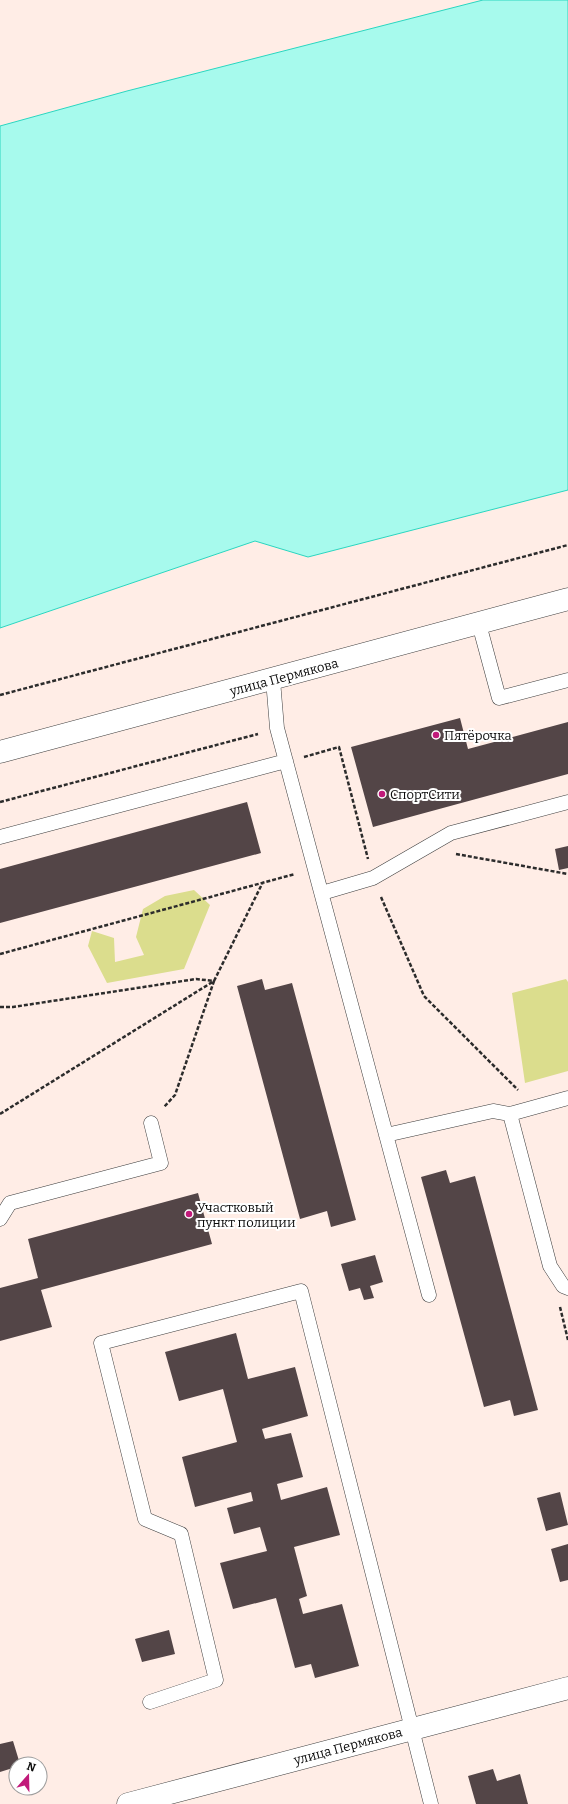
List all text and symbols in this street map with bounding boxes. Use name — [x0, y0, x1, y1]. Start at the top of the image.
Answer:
street label: улица Пермякова — [227, 655, 340, 699]
place label: Пятёрочка — [444, 728, 512, 743]
marker: Пятёрочка — [431, 730, 441, 740]
place label: СпортСити — [390, 787, 460, 802]
marker: СпортСити — [377, 789, 387, 799]
place label: Участковый пункт полиции — [197, 1200, 296, 1230]
marker: Участковый пункт полиции — [184, 1209, 194, 1219]
street label: улица Пермякова — [291, 1724, 404, 1768]
north arrow — [8, 1756, 48, 1796]
text: N — [25, 1760, 38, 1775]

